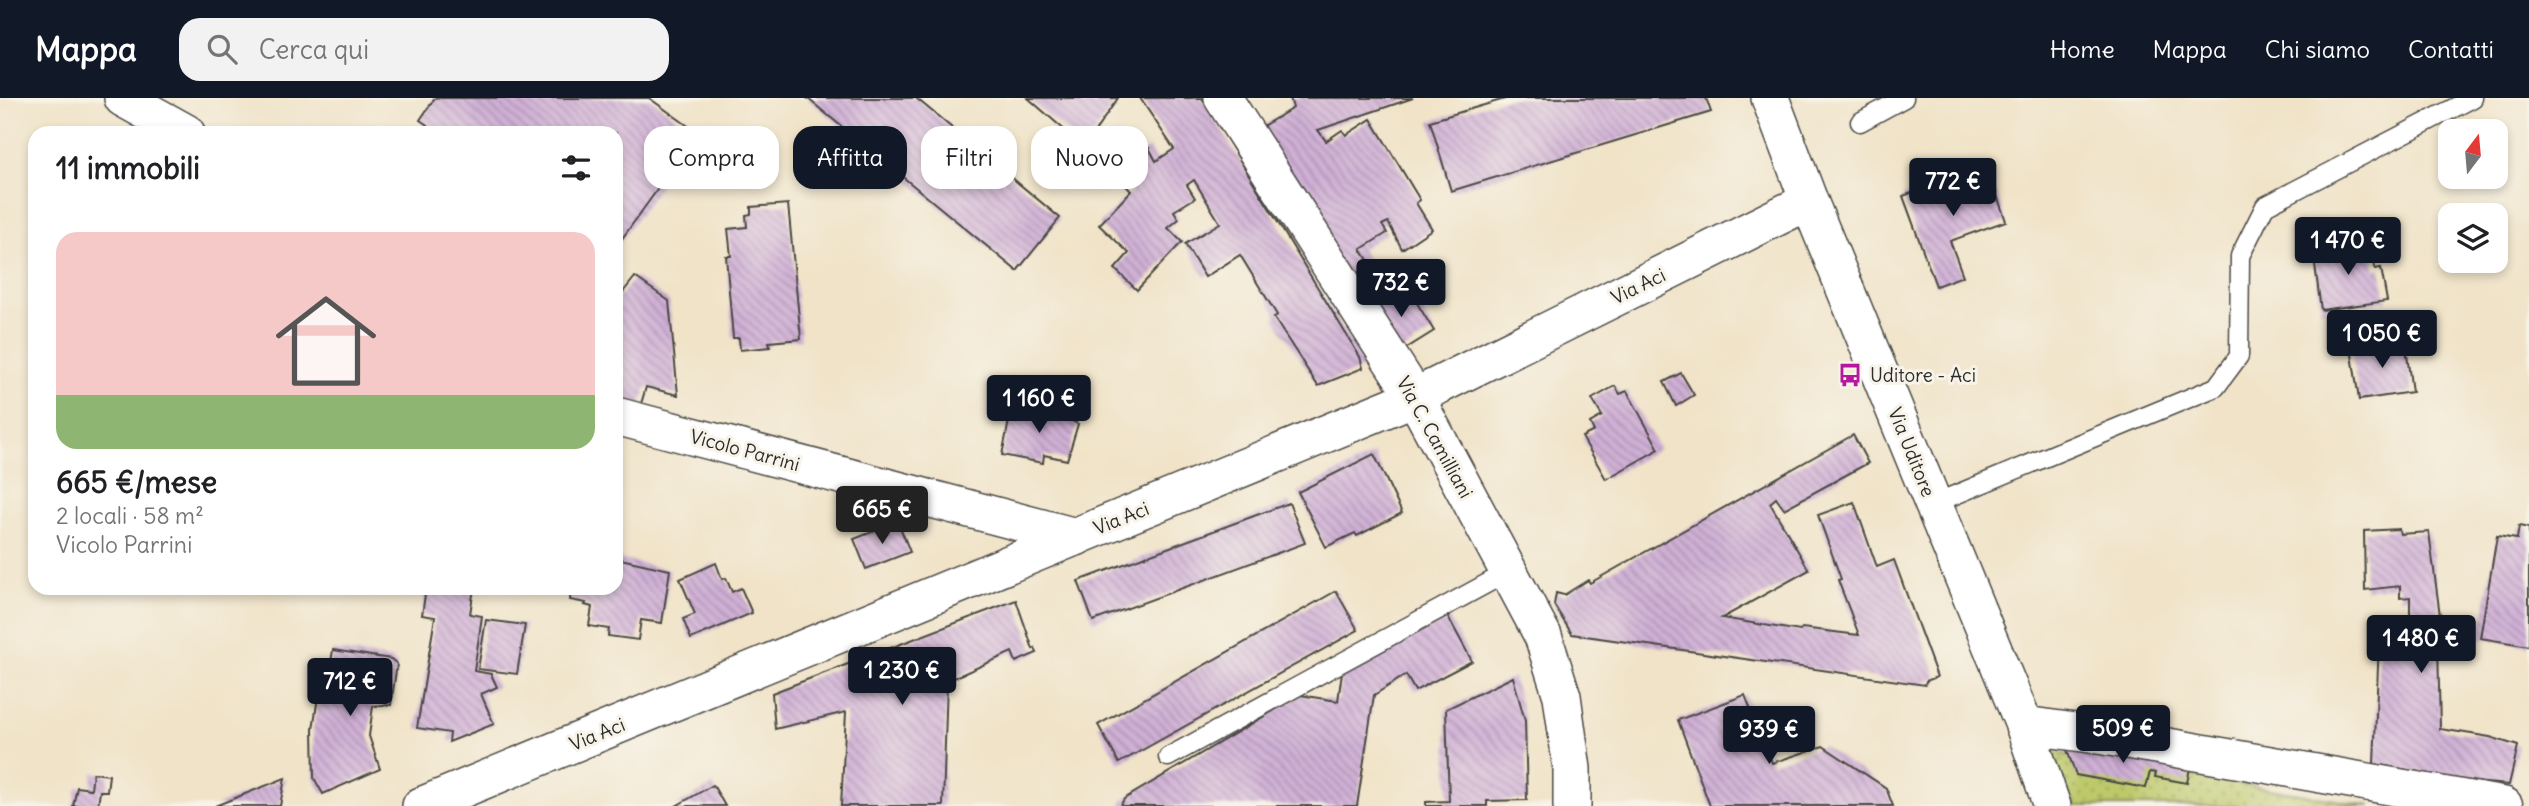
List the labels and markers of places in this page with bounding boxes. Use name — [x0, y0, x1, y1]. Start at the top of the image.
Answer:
pin: 772 € — [1904, 158, 2002, 218]
pin: 1 470 € — [2283, 218, 2413, 277]
pin: 732 € — [1352, 260, 1450, 319]
pin: 1 050 € — [2317, 310, 2447, 370]
bus stop icon: Uditore - Aci — [1836, 361, 1864, 389]
place label: Uditore - Aci — [1870, 363, 1976, 387]
pin: 1 160 € — [974, 376, 1104, 435]
pin: 665 € — [833, 486, 931, 546]
pin: 1 480 € — [2356, 616, 2486, 675]
pin: 1 230 € — [837, 648, 967, 707]
pin: 712 € — [301, 658, 399, 718]
pin: 939 € — [1720, 706, 1818, 766]
pin: 509 € — [2074, 706, 2172, 765]

